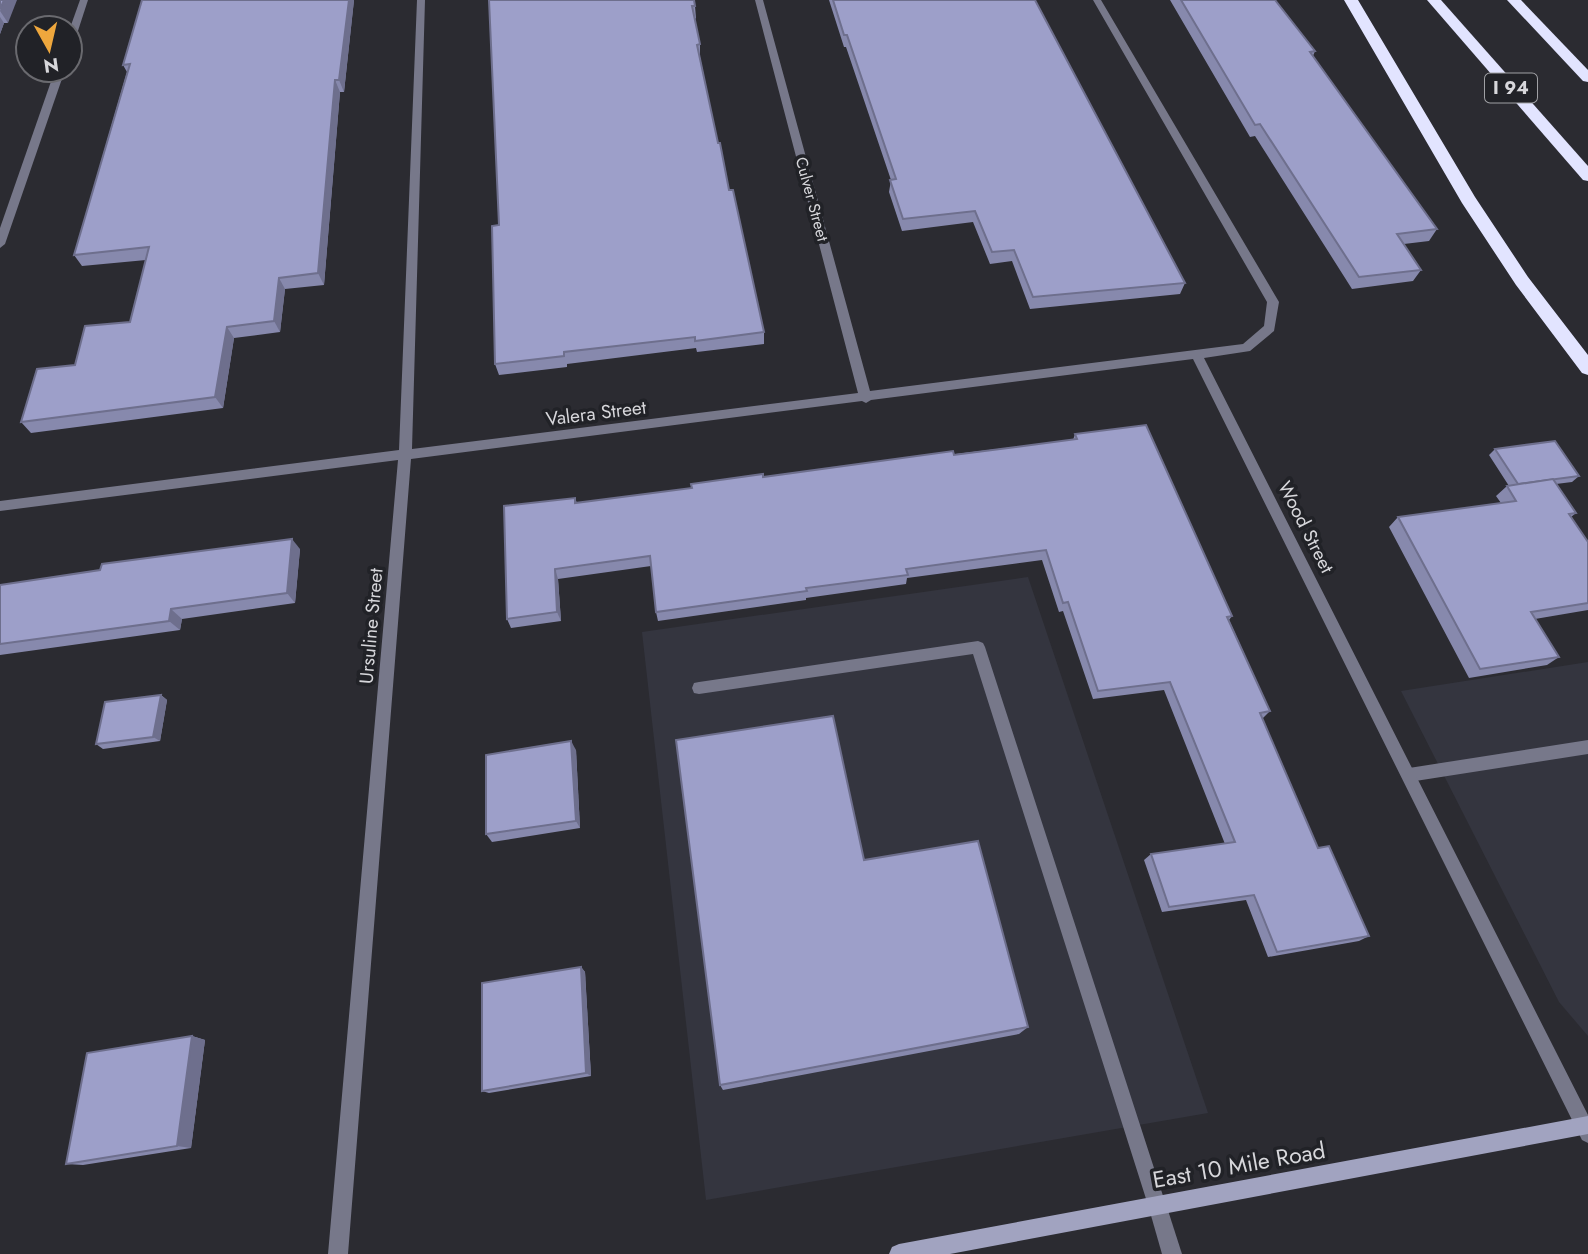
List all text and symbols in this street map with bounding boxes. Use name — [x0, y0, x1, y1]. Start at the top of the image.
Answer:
north arrow — [14, 14, 84, 84]
text: N — [42, 51, 61, 80]
road number: I 94 — [1485, 74, 1537, 102]
street label: Culver Street — [790, 154, 834, 244]
street label: Valera Street — [544, 393, 648, 433]
street label: Wood Street — [1271, 476, 1341, 578]
street label: Ursuline Street — [352, 567, 390, 685]
street label: East 10 Mile Road — [1150, 1133, 1328, 1197]

